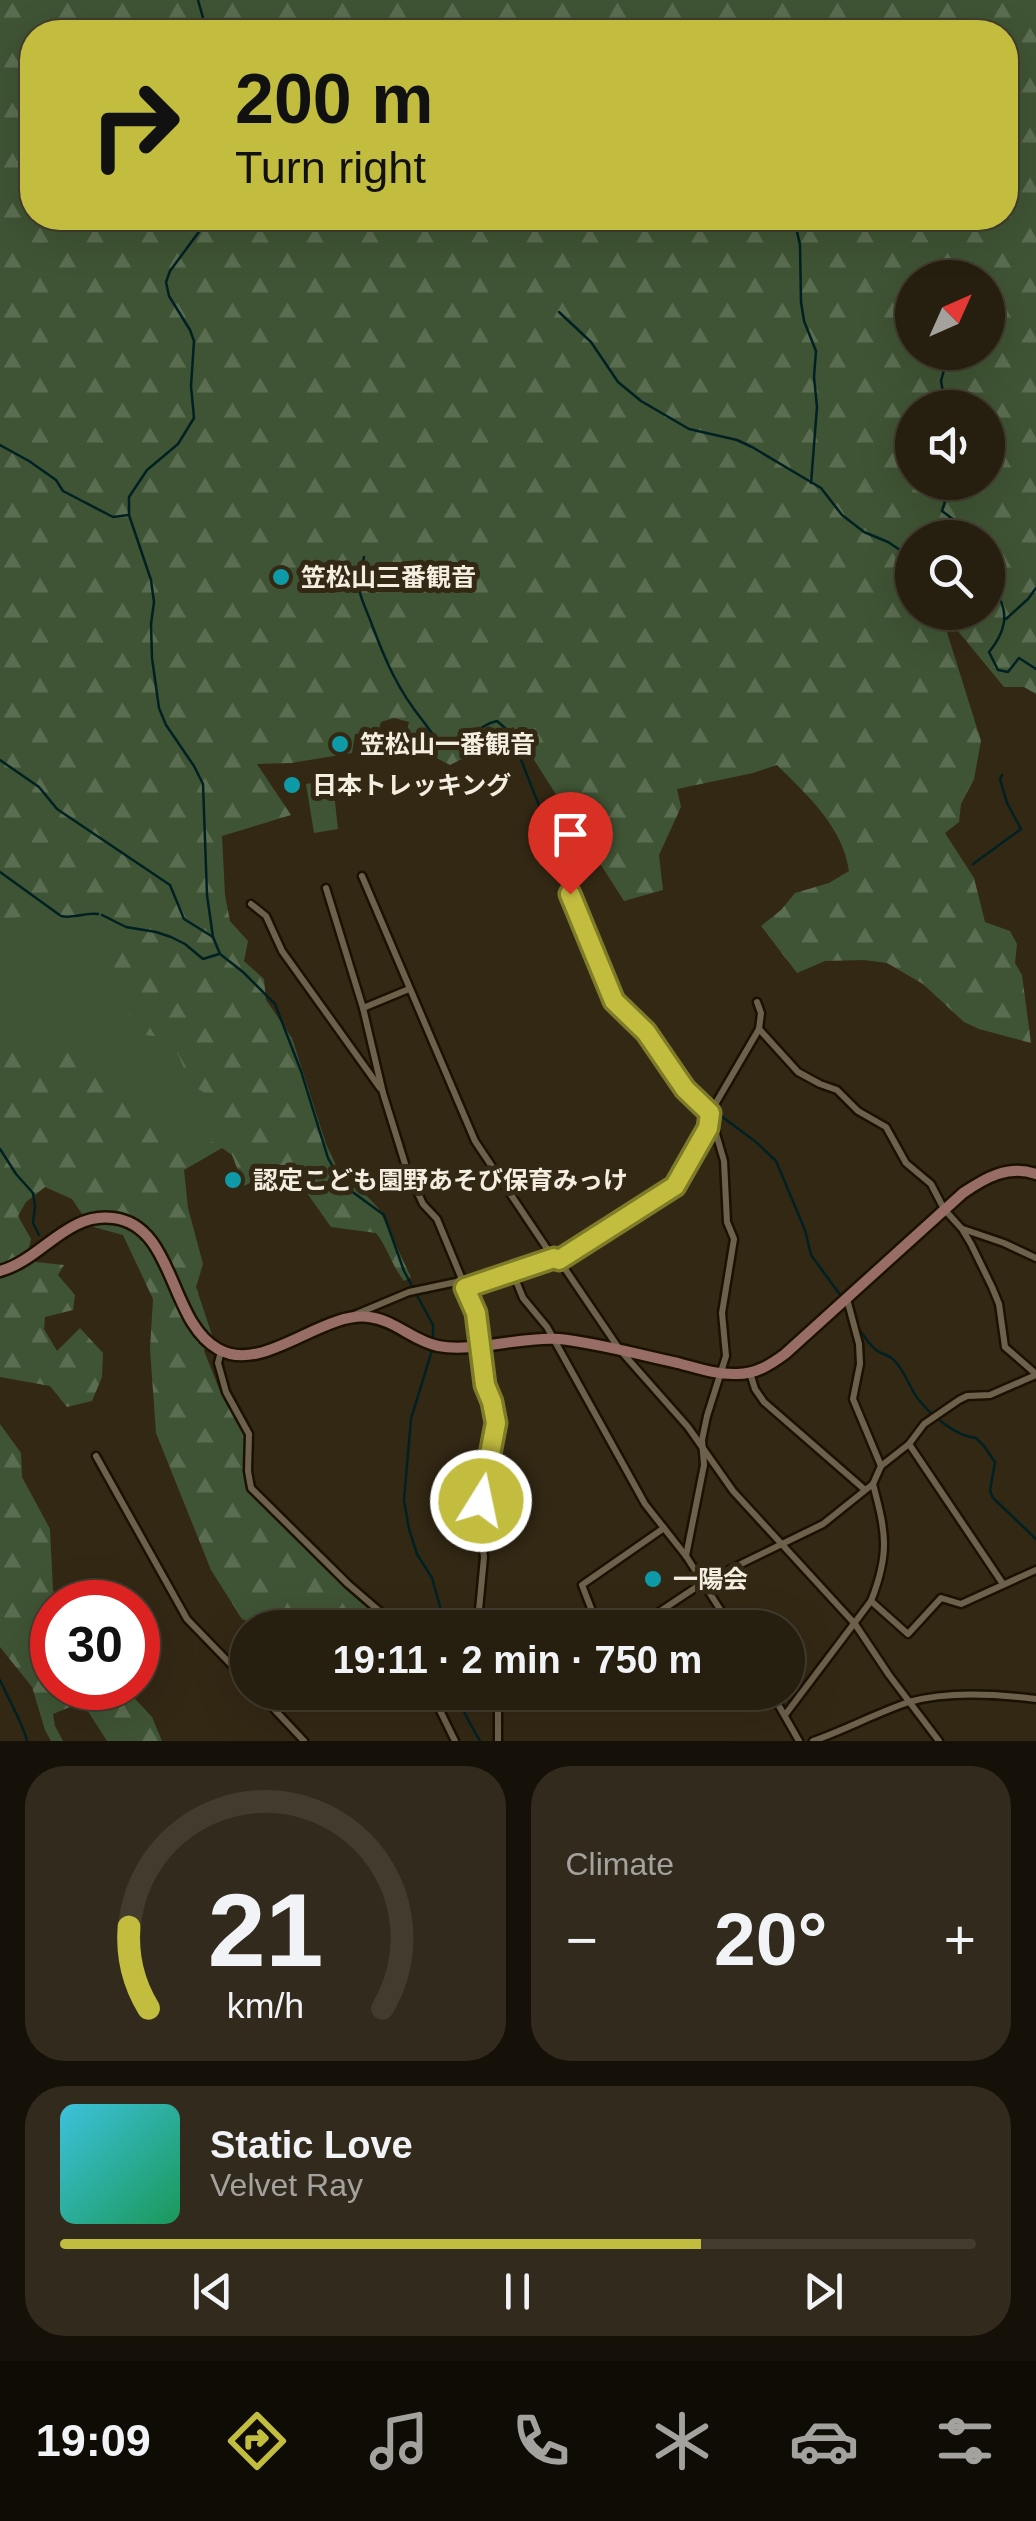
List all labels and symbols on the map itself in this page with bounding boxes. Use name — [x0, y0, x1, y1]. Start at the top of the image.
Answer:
north arrow — [895, 260, 1005, 370]
place label: 笠松山三番観音 — [301, 563, 476, 591]
marker: 笠松山三番観音 — [270, 566, 292, 588]
place label: 笠松山一番観音 — [360, 730, 535, 758]
marker: 笠松山一番観音 — [329, 733, 351, 755]
place label: 日本トレッキング — [312, 771, 511, 799]
marker: 日本トレッキング — [281, 774, 303, 796]
pin — [528, 792, 613, 895]
place label: 認定こども園野あそび保育みっけ — [253, 1166, 628, 1194]
marker: 認定こども園野あそび保育みっけ — [222, 1169, 244, 1191]
position arrow — [429, 1449, 533, 1553]
place label: 一陽会 — [673, 1565, 748, 1593]
marker: 一陽会 — [642, 1568, 664, 1590]
speed limit sign: 30 — [30, 1580, 160, 1710]

